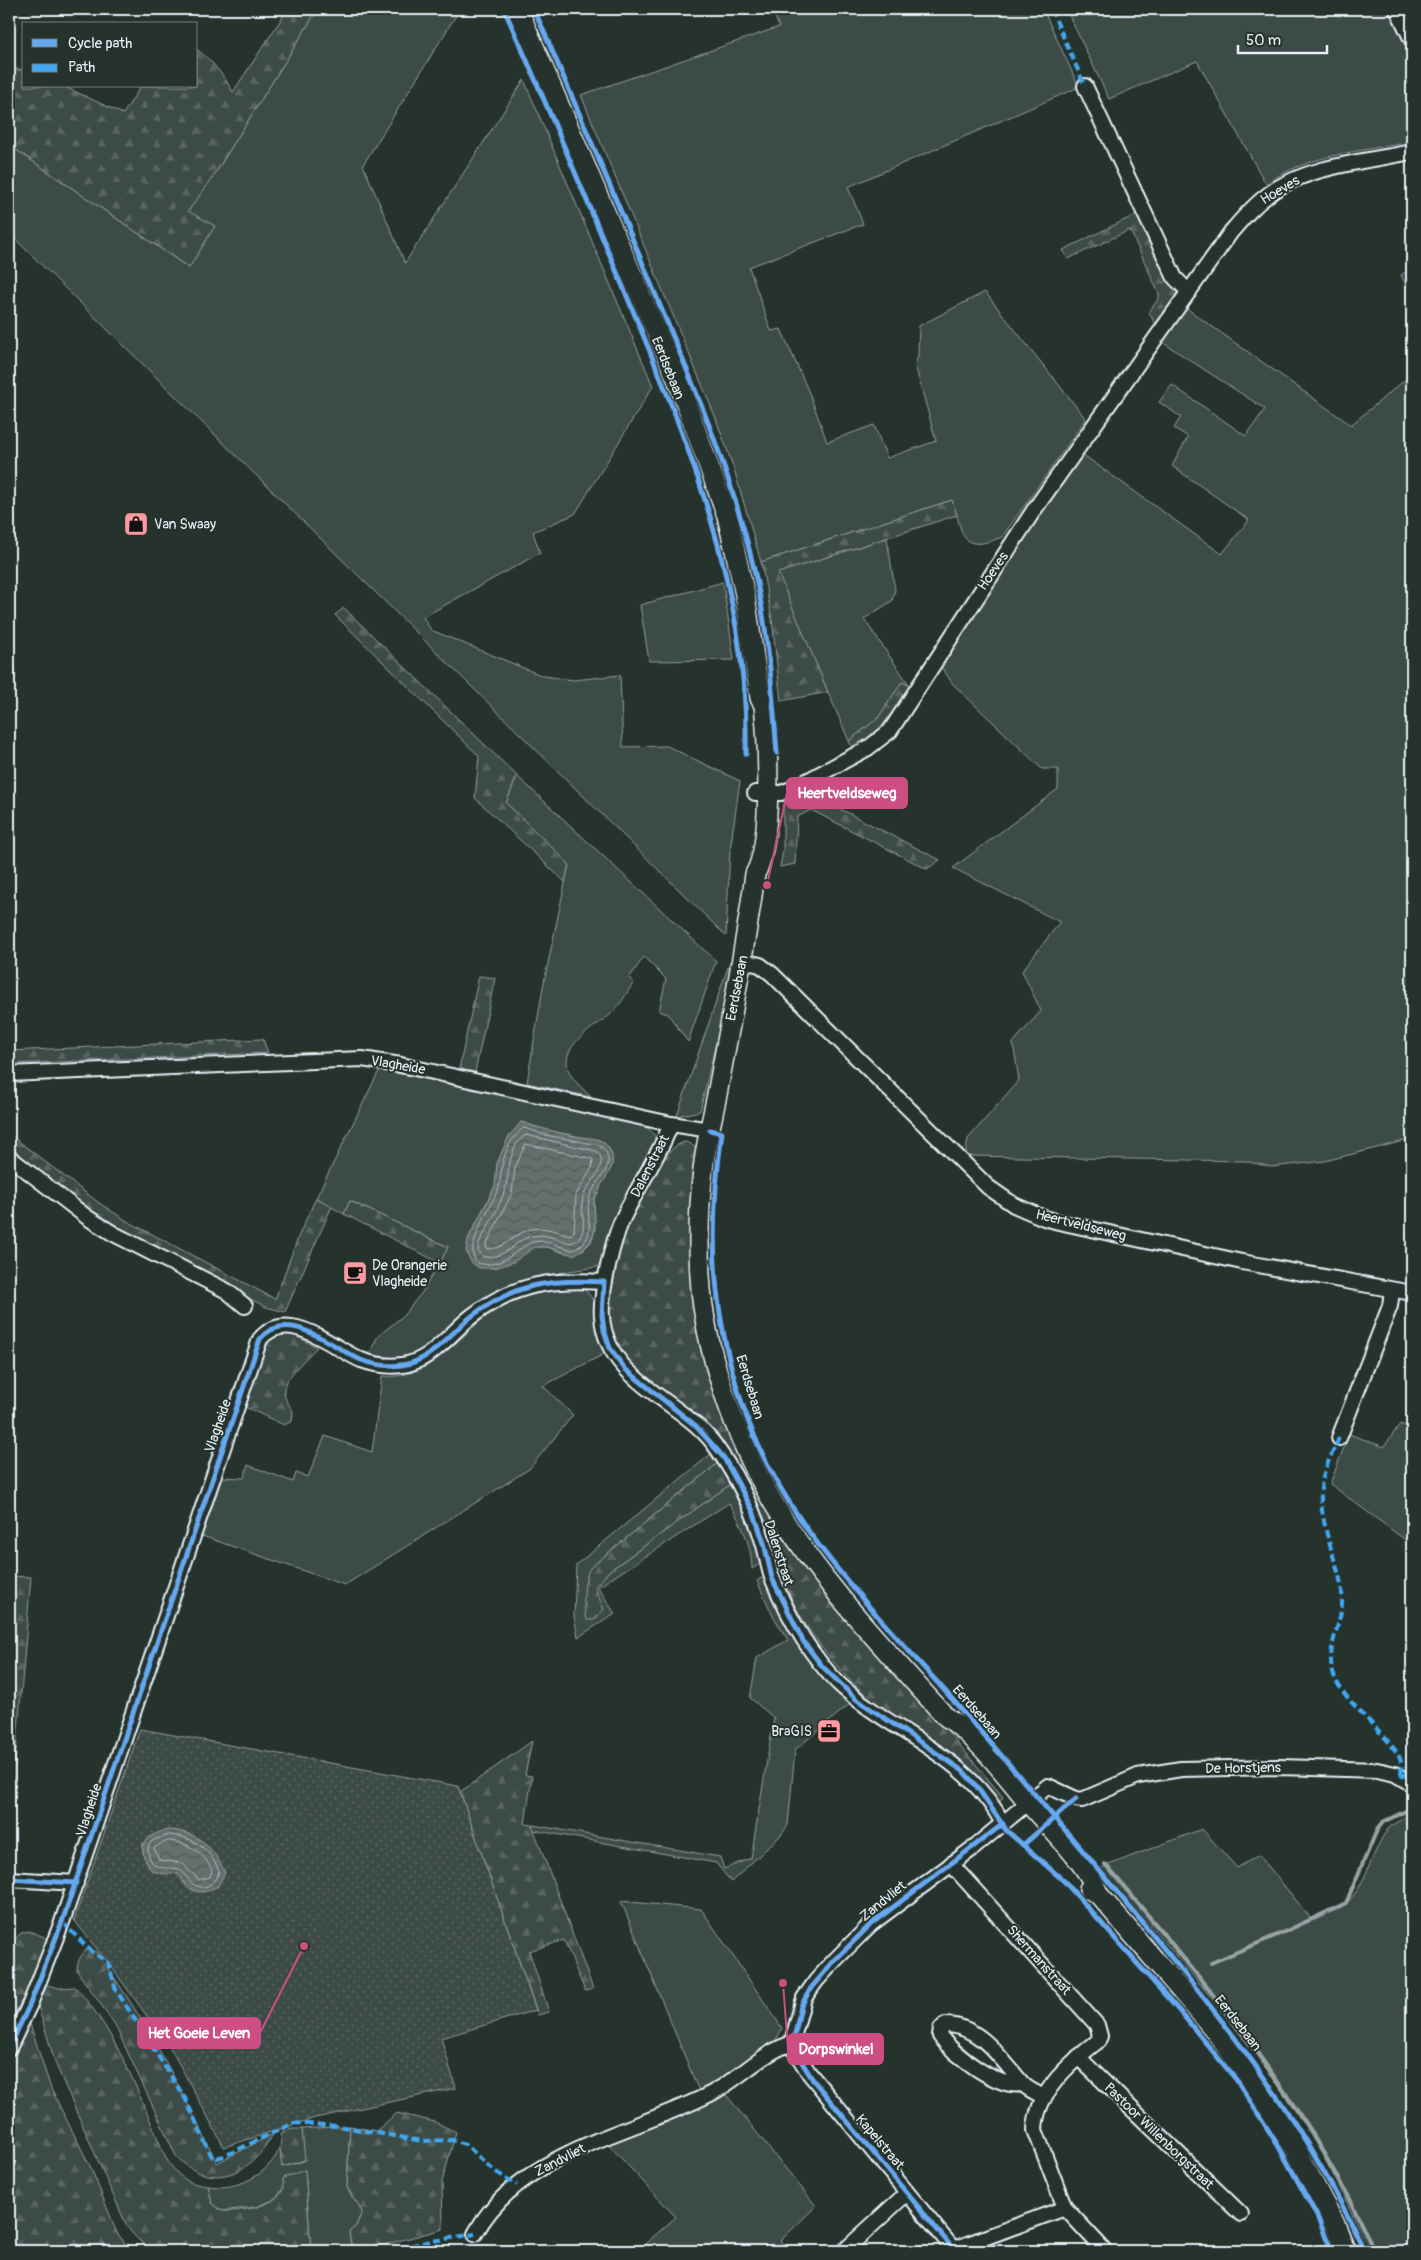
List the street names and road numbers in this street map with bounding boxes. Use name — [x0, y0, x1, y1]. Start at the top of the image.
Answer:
street label: Hoeves — [1257, 171, 1303, 208]
street label: Eerdsebaan — [648, 334, 688, 402]
street label: Hoeves — [974, 548, 1012, 593]
street label: Eerdsebaan — [722, 954, 752, 1022]
street label: Vlagheide — [369, 1052, 427, 1078]
street label: Dalenstraat — [627, 1132, 673, 1200]
street label: Heertveldseweg — [1034, 1206, 1128, 1244]
street label: Eerdsebaan — [732, 1353, 768, 1421]
street label: Vlagheide — [201, 1397, 235, 1455]
street label: Dalenstraat — [760, 1518, 798, 1588]
street label: Eerdsebaan — [949, 1681, 1005, 1743]
street label: De Horstjens — [1205, 1759, 1282, 1777]
street label: Vlagheide — [72, 1781, 106, 1839]
street label: Zandvliet — [856, 1877, 910, 1925]
street label: Shermanstraat — [1003, 1922, 1075, 1999]
street label: Eerdsebaan — [1211, 1992, 1265, 2054]
street label: Pastoor Willenborgstraat — [1101, 2079, 1218, 2193]
street label: Kapelstraat — [852, 2111, 908, 2173]
street label: Zandvliet — [532, 2140, 589, 2180]

